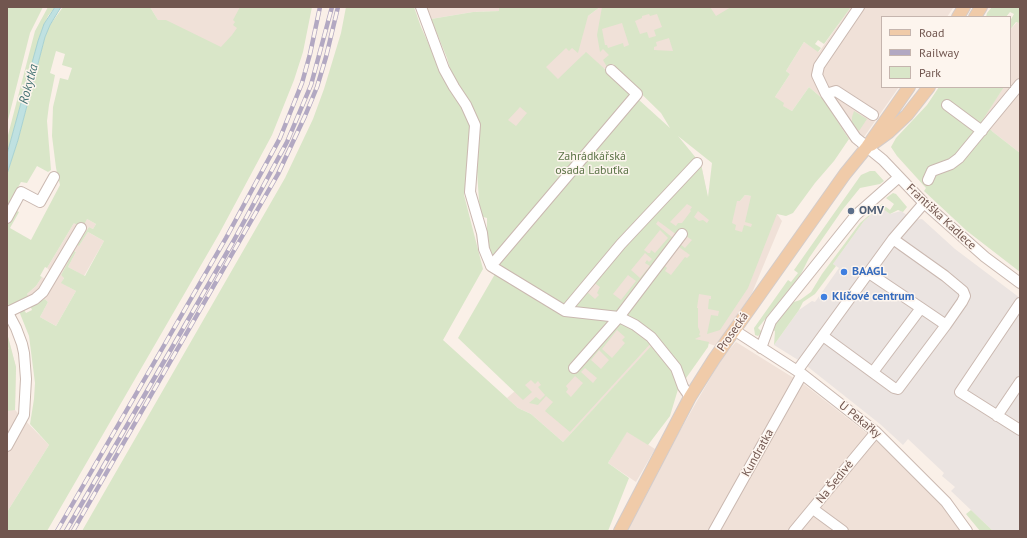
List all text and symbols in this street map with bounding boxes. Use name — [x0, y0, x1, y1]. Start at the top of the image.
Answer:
legend — [881, 16, 1011, 88]
text: Road — [919, 25, 944, 40]
text: Railway — [919, 45, 959, 60]
water label: Rokytka — [16, 62, 42, 106]
text: Park — [919, 65, 941, 80]
park label: Zahrádkářská osada Labuťka — [555, 150, 629, 178]
street label: Františka Kadlece — [903, 181, 979, 253]
place label: OMV — [859, 204, 884, 218]
marker: OMV — [846, 206, 856, 216]
place label: BAAGL — [852, 265, 887, 279]
marker: BAAGL — [839, 267, 849, 277]
place label: Klíčové centrum — [832, 290, 914, 304]
marker: Klíčové centrum — [819, 292, 829, 302]
street label: Prosecká — [714, 309, 752, 355]
street label: U Pekařky — [836, 399, 884, 441]
street label: Kundratka — [739, 427, 777, 479]
street label: Na Šedivé — [813, 458, 857, 506]

